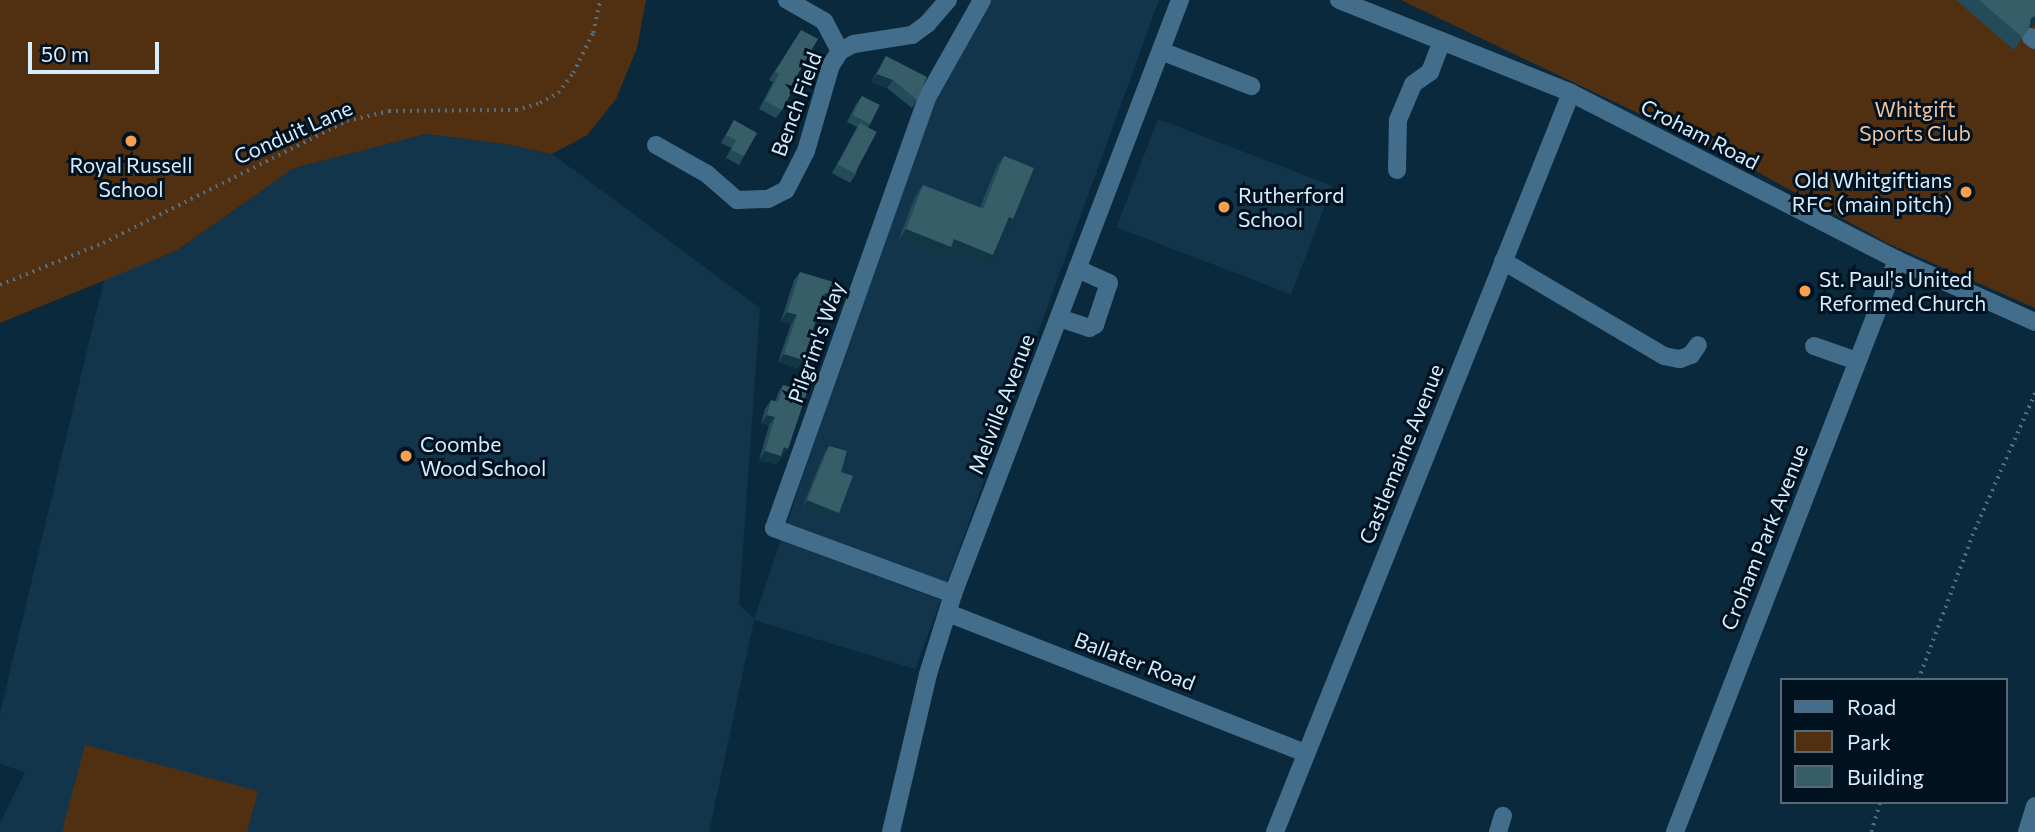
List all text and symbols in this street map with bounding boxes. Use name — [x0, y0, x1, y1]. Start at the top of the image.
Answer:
scale bar — [32, 28, 163, 72]
text: 50 m — [41, 41, 89, 66]
street label: Bench Field — [766, 48, 826, 160]
street label: Croham Road — [1637, 93, 1763, 175]
street label: Conduit Lane — [230, 95, 356, 169]
park label: Whitgift Sports Club — [1859, 96, 1971, 146]
marker: Royal Russell School — [123, 133, 139, 149]
place label: Royal Russell School — [69, 152, 193, 202]
place label: Old Whitgiftians RFC (main pitch) — [1792, 167, 1952, 217]
place label: Rutherford School — [1238, 182, 1344, 232]
marker: Old Whitgiftians RFC (main pitch) — [1958, 184, 1974, 200]
marker: Rutherford School — [1216, 199, 1232, 215]
place label: St. Paul's United Reformed Church — [1819, 266, 1986, 316]
street label: Pilgrim's Way — [782, 278, 850, 406]
marker: St. Paul's United Reformed Church — [1797, 283, 1813, 299]
street label: Melville Avenue — [963, 330, 1039, 478]
street label: Castlemaine Avenue — [1353, 360, 1449, 548]
place label: Coombe Wood School — [420, 431, 546, 481]
street label: Croham Park Avenue — [1715, 440, 1813, 634]
marker: Coombe Wood School — [398, 448, 414, 464]
street label: Ballater Road — [1071, 626, 1199, 696]
legend — [1780, 678, 2007, 804]
text: Road — [1847, 694, 1896, 719]
text: Park — [1847, 729, 1891, 754]
text: Building — [1847, 764, 1924, 789]

